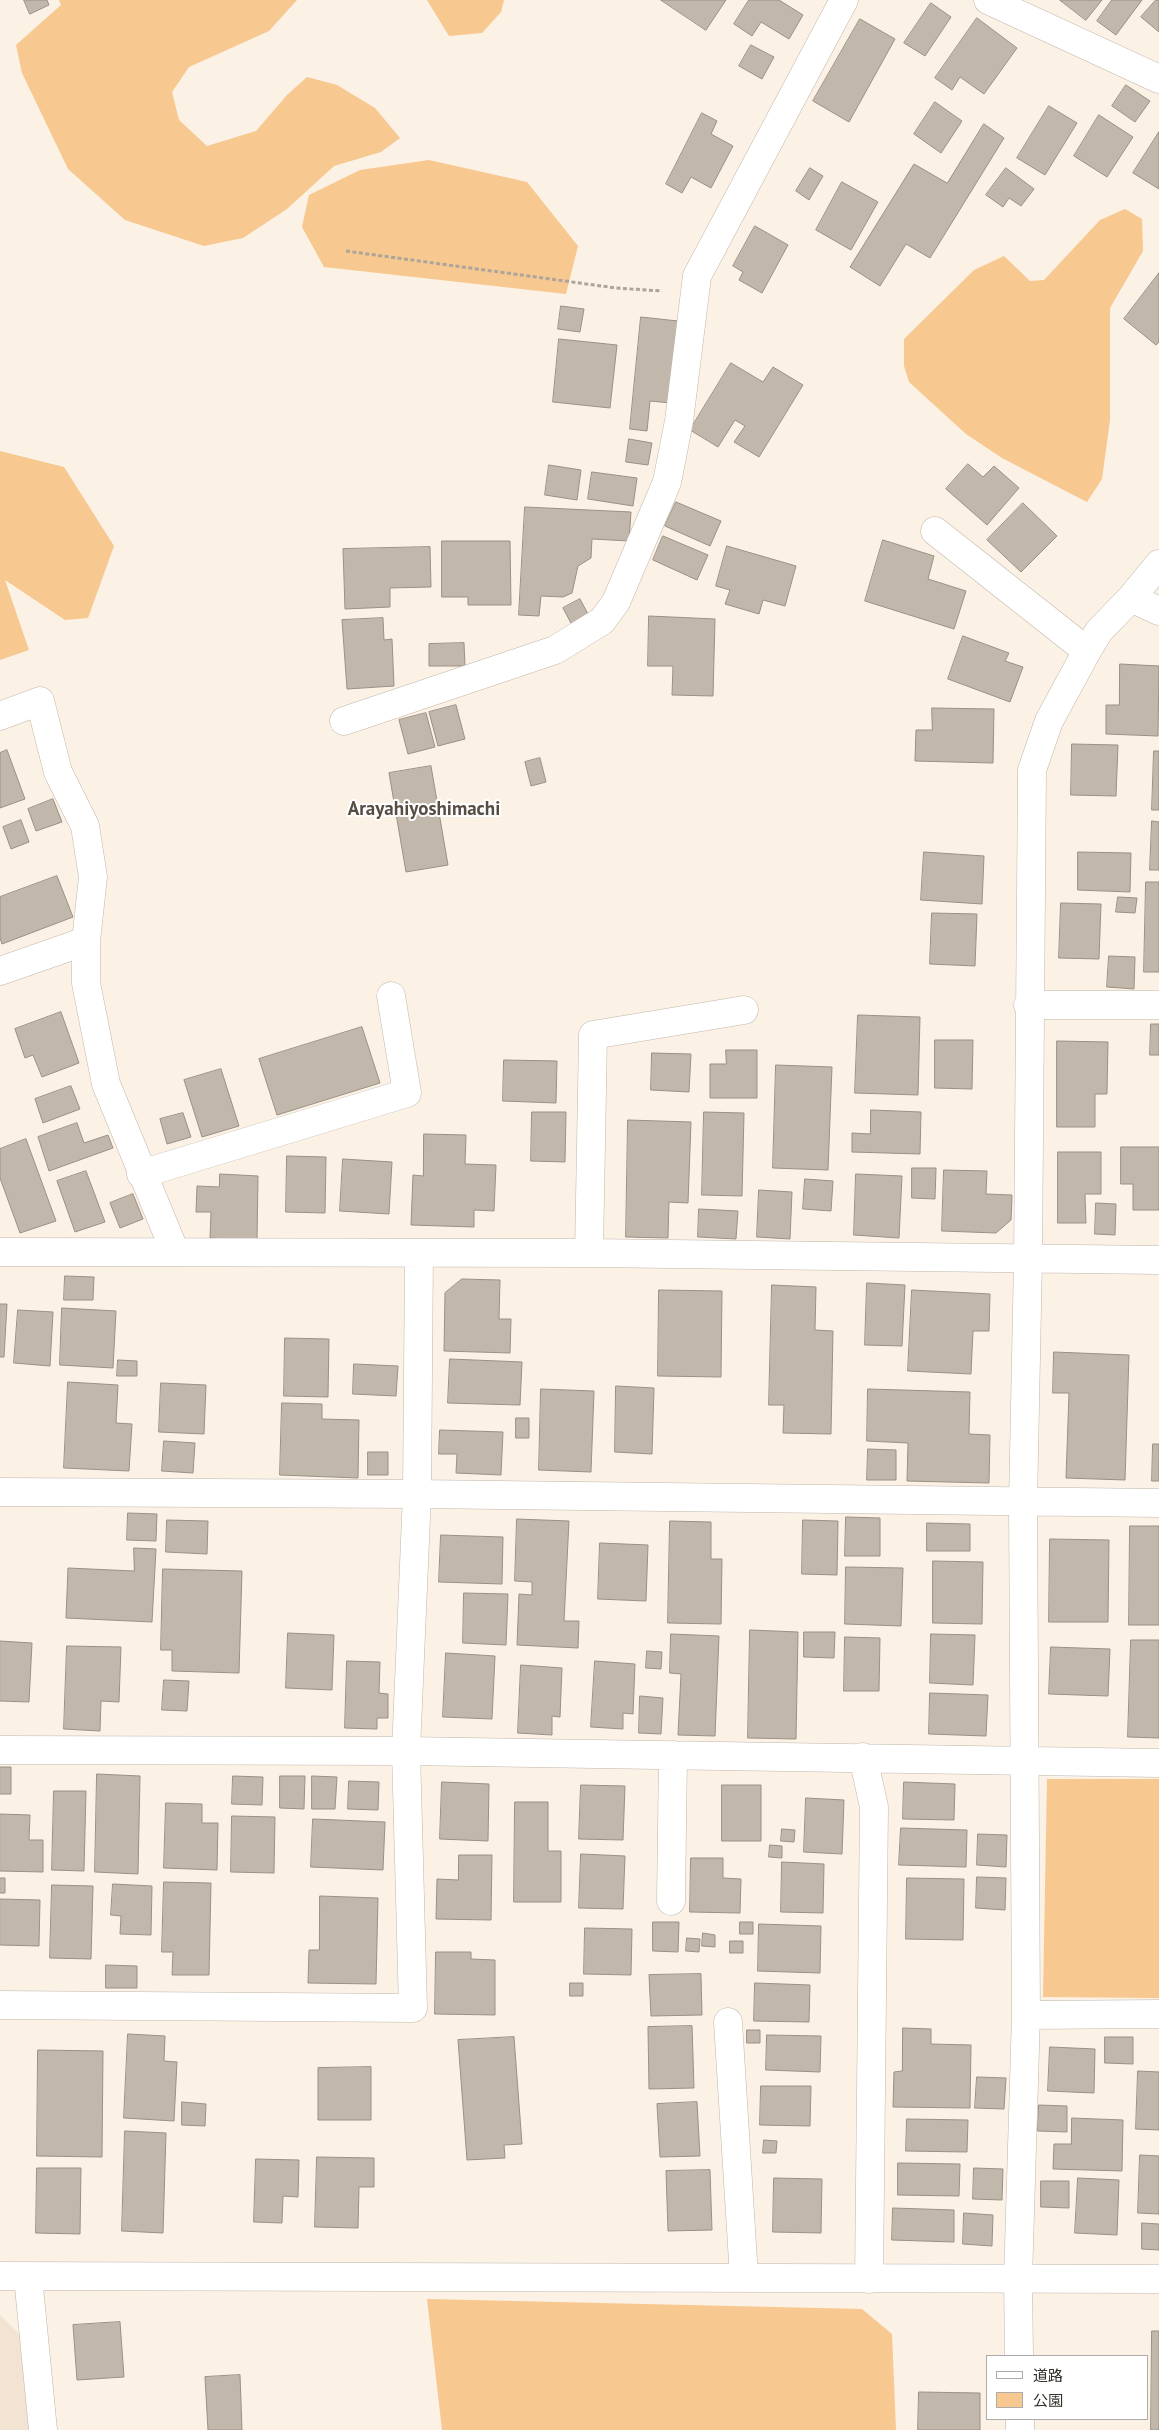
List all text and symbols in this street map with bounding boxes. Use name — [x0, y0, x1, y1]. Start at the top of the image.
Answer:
district label: Arayahiyoshimachi — [348, 799, 500, 821]
legend — [986, 2355, 1149, 2420]
text: 道路 — [1033, 2366, 1063, 2385]
text: 公園 — [1033, 2391, 1063, 2410]

